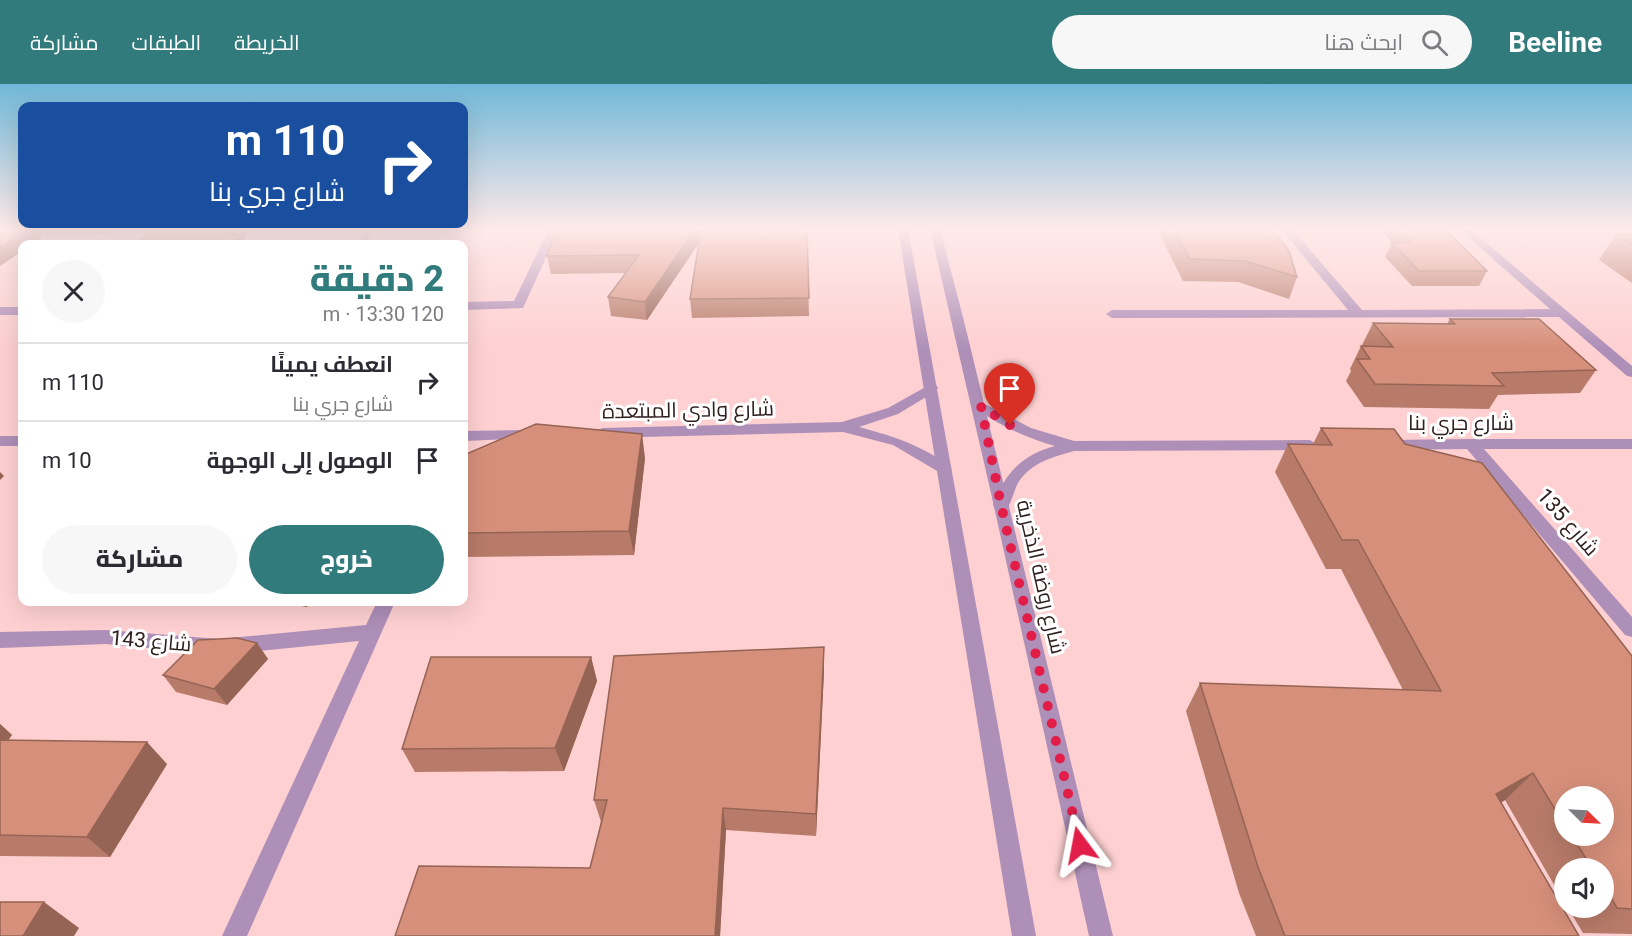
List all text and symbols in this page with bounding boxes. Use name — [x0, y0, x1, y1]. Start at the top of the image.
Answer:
search box — [1052, 15, 1472, 69]
icon: search — [1418, 26, 1451, 59]
text: Beeline — [1508, 26, 1602, 59]
text: ابحث هنا — [1324, 30, 1403, 55]
text: مشاركة — [30, 31, 99, 55]
text: الطبقات — [132, 31, 201, 55]
text: الخريطة — [234, 31, 300, 55]
text: 110 m — [226, 116, 345, 165]
icon: right — [366, 126, 444, 204]
text: شارع جري بنا — [209, 176, 345, 208]
text: 2 دقيقة — [310, 258, 444, 300]
button: close — [42, 260, 105, 323]
text: 120 m · 13:30 — [323, 302, 444, 326]
text: انعطف يمينًا — [270, 352, 393, 377]
pin — [984, 363, 1035, 425]
icon: right — [411, 366, 444, 399]
text: 110 m — [42, 370, 104, 395]
icon: arrive — [993, 372, 1026, 405]
text: شارع جري بنا — [292, 392, 393, 416]
street label: شارع وادي المبتعدة — [602, 397, 774, 427]
street label: شارع جري بنا — [1408, 411, 1514, 439]
icon: arrive — [411, 444, 444, 477]
text: 10 m — [42, 448, 92, 473]
text: الوصول إلى الوجهة — [207, 448, 393, 473]
street label: شارع 135 — [1531, 483, 1604, 562]
street label: شارع روضة الذخرية — [1010, 498, 1070, 657]
button: مشاركة — [42, 525, 237, 594]
button: خروج — [249, 525, 444, 594]
street label: شارع 143 — [109, 626, 193, 658]
north arrow — [1554, 786, 1614, 846]
map controls — [1554, 786, 1614, 918]
position arrow — [1048, 813, 1112, 877]
button: sound — [1554, 858, 1614, 918]

